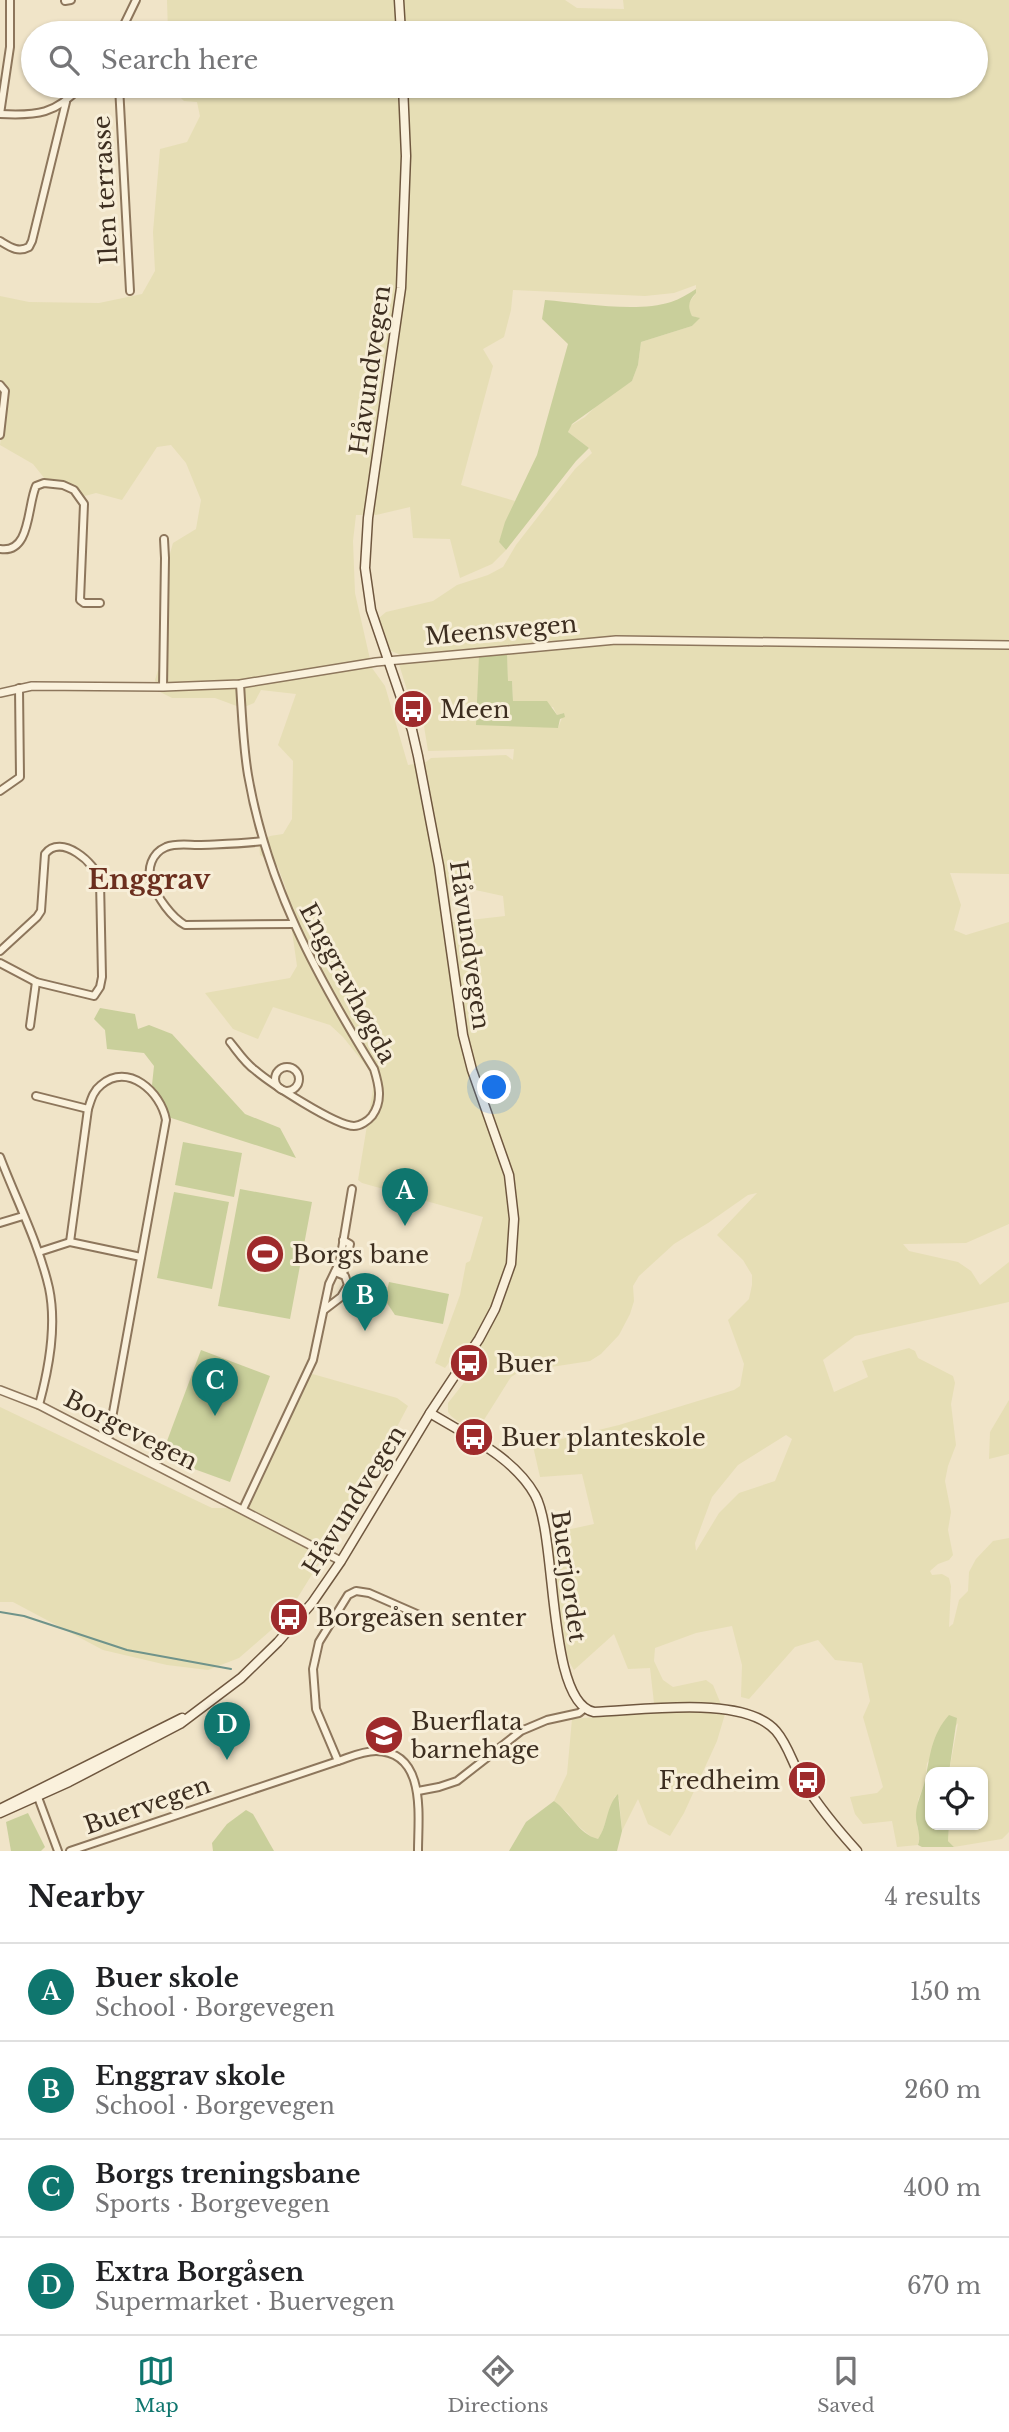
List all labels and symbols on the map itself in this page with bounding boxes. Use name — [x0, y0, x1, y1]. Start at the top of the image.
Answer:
street label: Ilen terrasse — [87, 115, 123, 265]
street label: Håvundvegen — [344, 283, 396, 457]
street label: Meensvegen — [424, 609, 578, 651]
bus stop icon: Meen — [392, 688, 434, 730]
place label: Meen — [440, 695, 510, 724]
street label: Håvundvegen — [444, 858, 496, 1032]
district label: Enggrav — [88, 862, 211, 897]
street label: Enggravhøgda — [294, 898, 403, 1069]
your location — [477, 1070, 511, 1104]
pin: A — [382, 1168, 428, 1226]
sports icon: Borgs bane — [244, 1233, 286, 1275]
place label: Borgs bane — [292, 1240, 429, 1269]
pin: B — [342, 1273, 388, 1331]
bus stop icon: Buer — [448, 1342, 490, 1384]
place label: Buer — [496, 1349, 556, 1378]
pin: C — [192, 1358, 238, 1416]
street label: Borgevegen — [60, 1384, 202, 1476]
bus stop icon: Buer planteskole — [453, 1416, 495, 1458]
street label: Håvundvegen — [296, 1420, 412, 1580]
place label: Buer planteskole — [501, 1423, 706, 1452]
street label: Buerjordet — [545, 1508, 593, 1644]
bus stop icon: Borgeåsen senter — [268, 1596, 310, 1638]
place label: Borgeåsen senter — [316, 1603, 527, 1632]
pin: D — [204, 1702, 250, 1760]
place label: Buerflata barnehage — [410, 1707, 540, 1764]
school or university icon: Buerflata barnehage — [363, 1714, 405, 1756]
bus stop icon: Fredheim — [786, 1759, 828, 1801]
place label: Fredheim — [659, 1766, 780, 1795]
street label: Buervegen — [80, 1770, 214, 1840]

